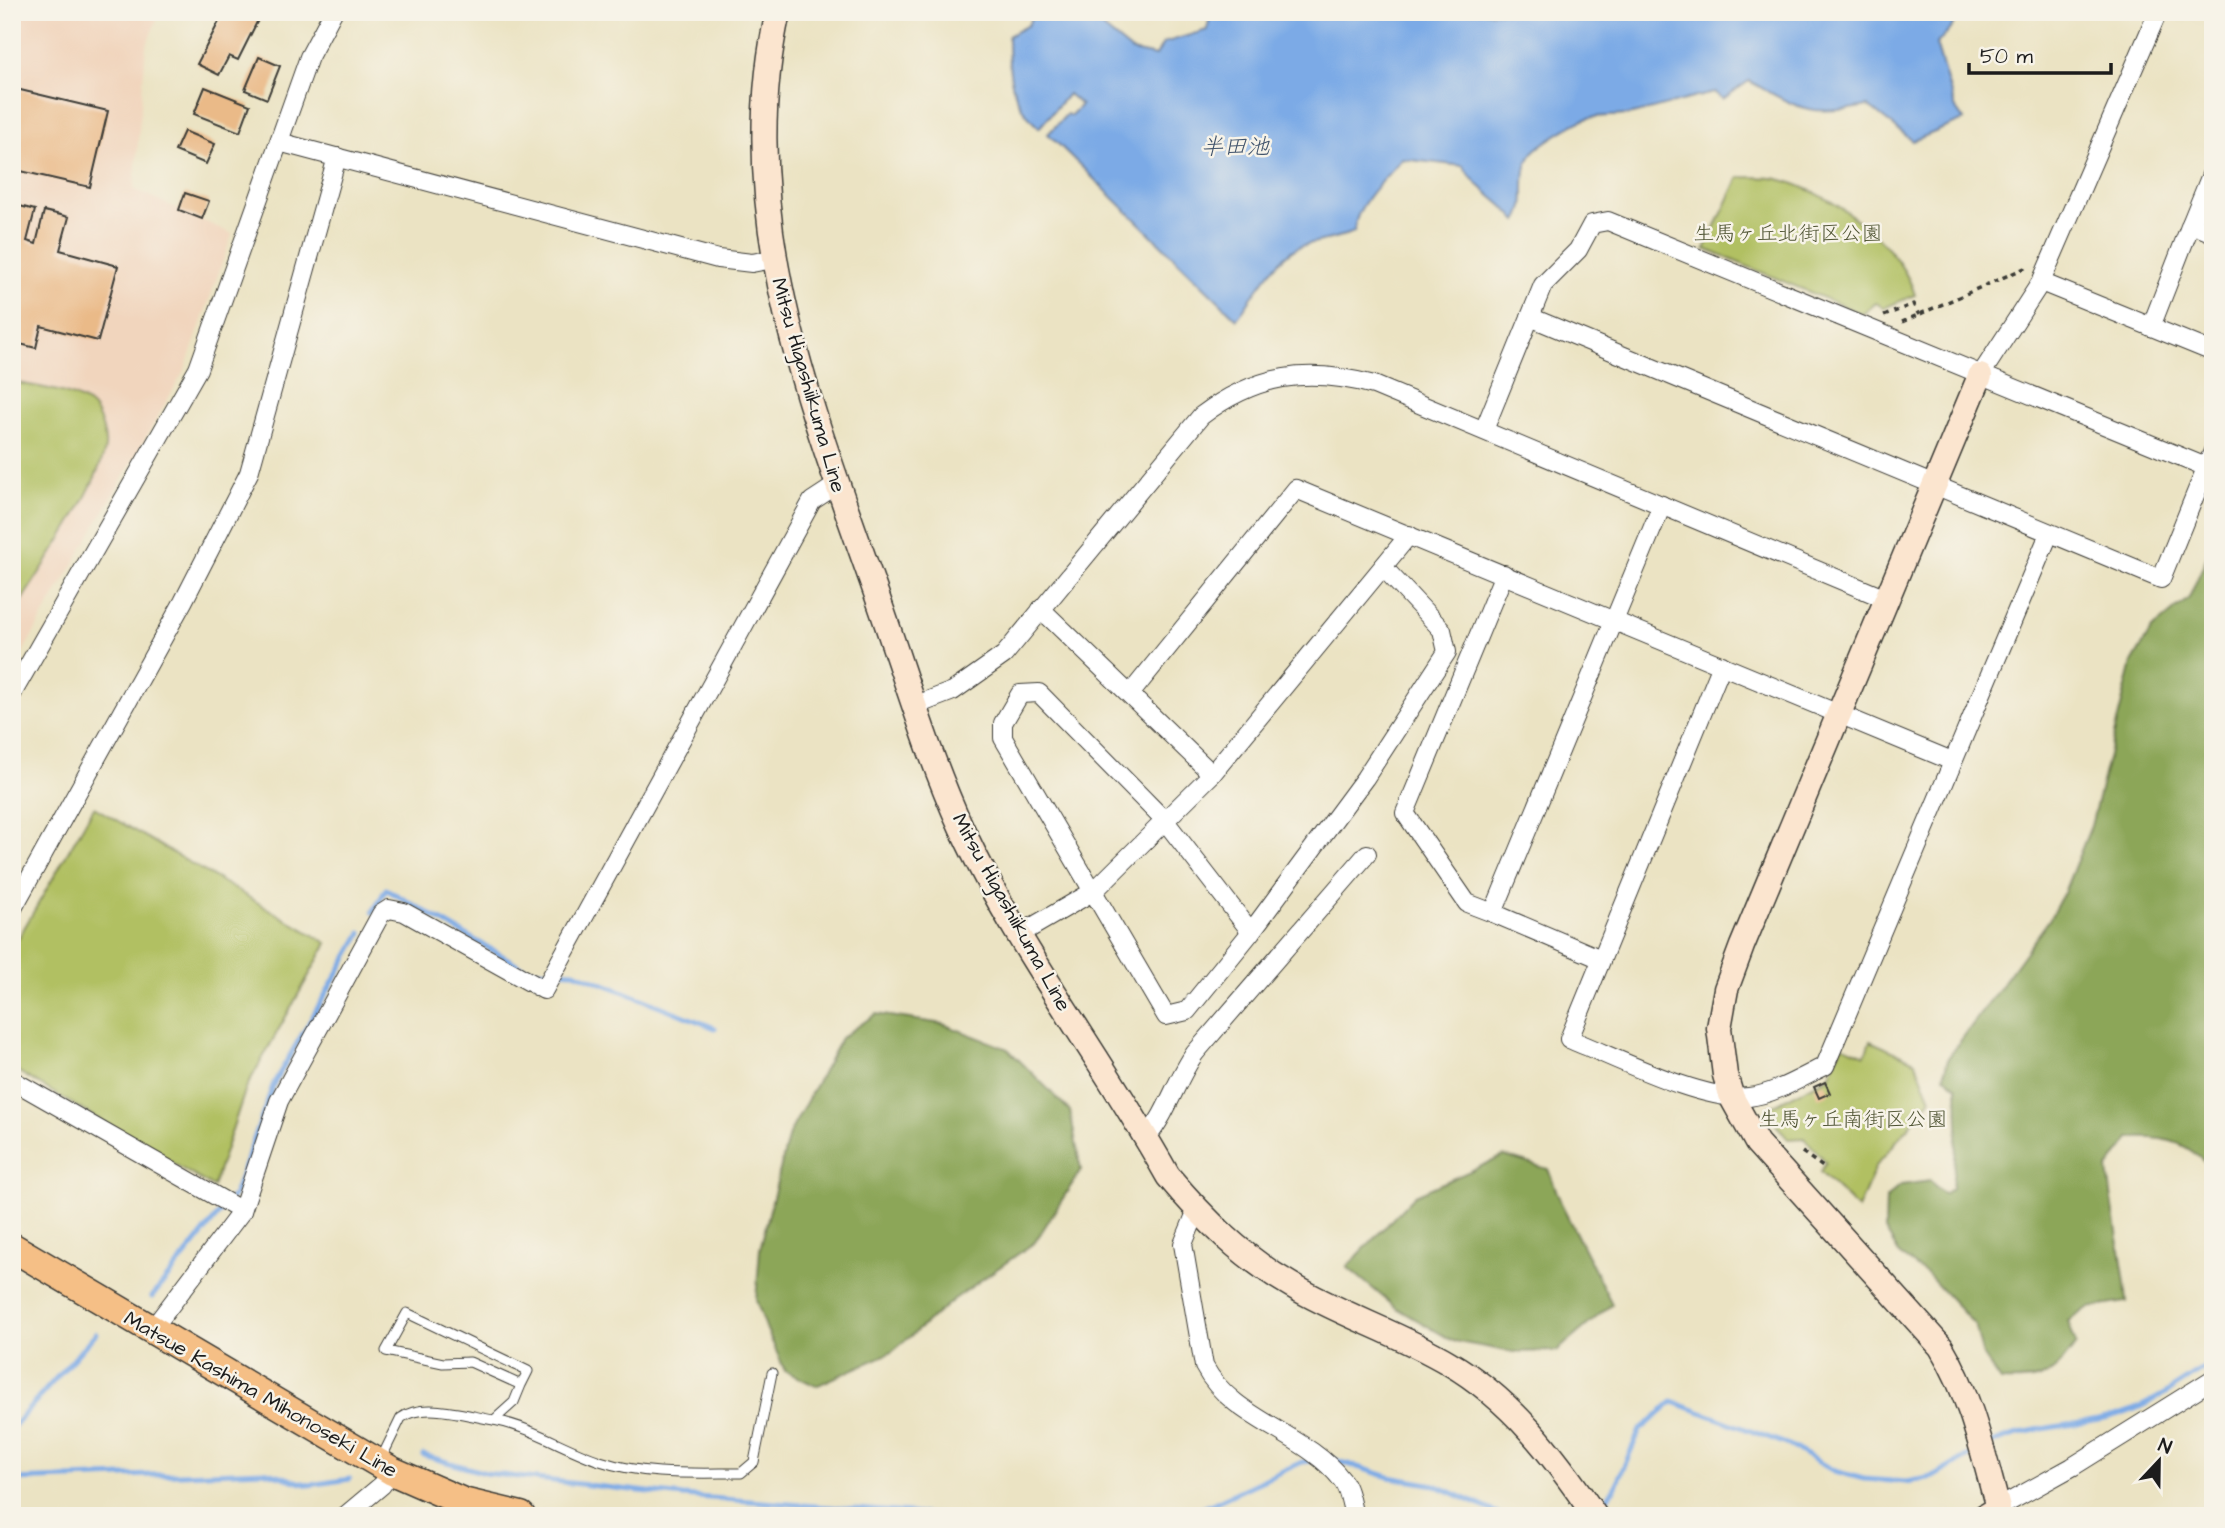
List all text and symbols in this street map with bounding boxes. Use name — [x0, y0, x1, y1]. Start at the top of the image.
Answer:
scale bar — [1969, 32, 2111, 76]
text: 50 m — [1980, 42, 2034, 71]
water label: 半田池 — [1201, 131, 1271, 163]
park label: 生馬ヶ丘北街区公園 — [1694, 219, 1883, 248]
street label: Mitsu Higashiikuma Line — [762, 274, 853, 496]
street label: Mitsu Higashiikuma Line — [943, 808, 1078, 1017]
park label: 生馬ヶ丘南街区公園 — [1759, 1105, 1948, 1134]
street label: Matsue Kashima Mihonoseki Line — [119, 1304, 403, 1485]
north arrow — [2124, 1426, 2194, 1496]
text: N — [2154, 1432, 2175, 1461]

